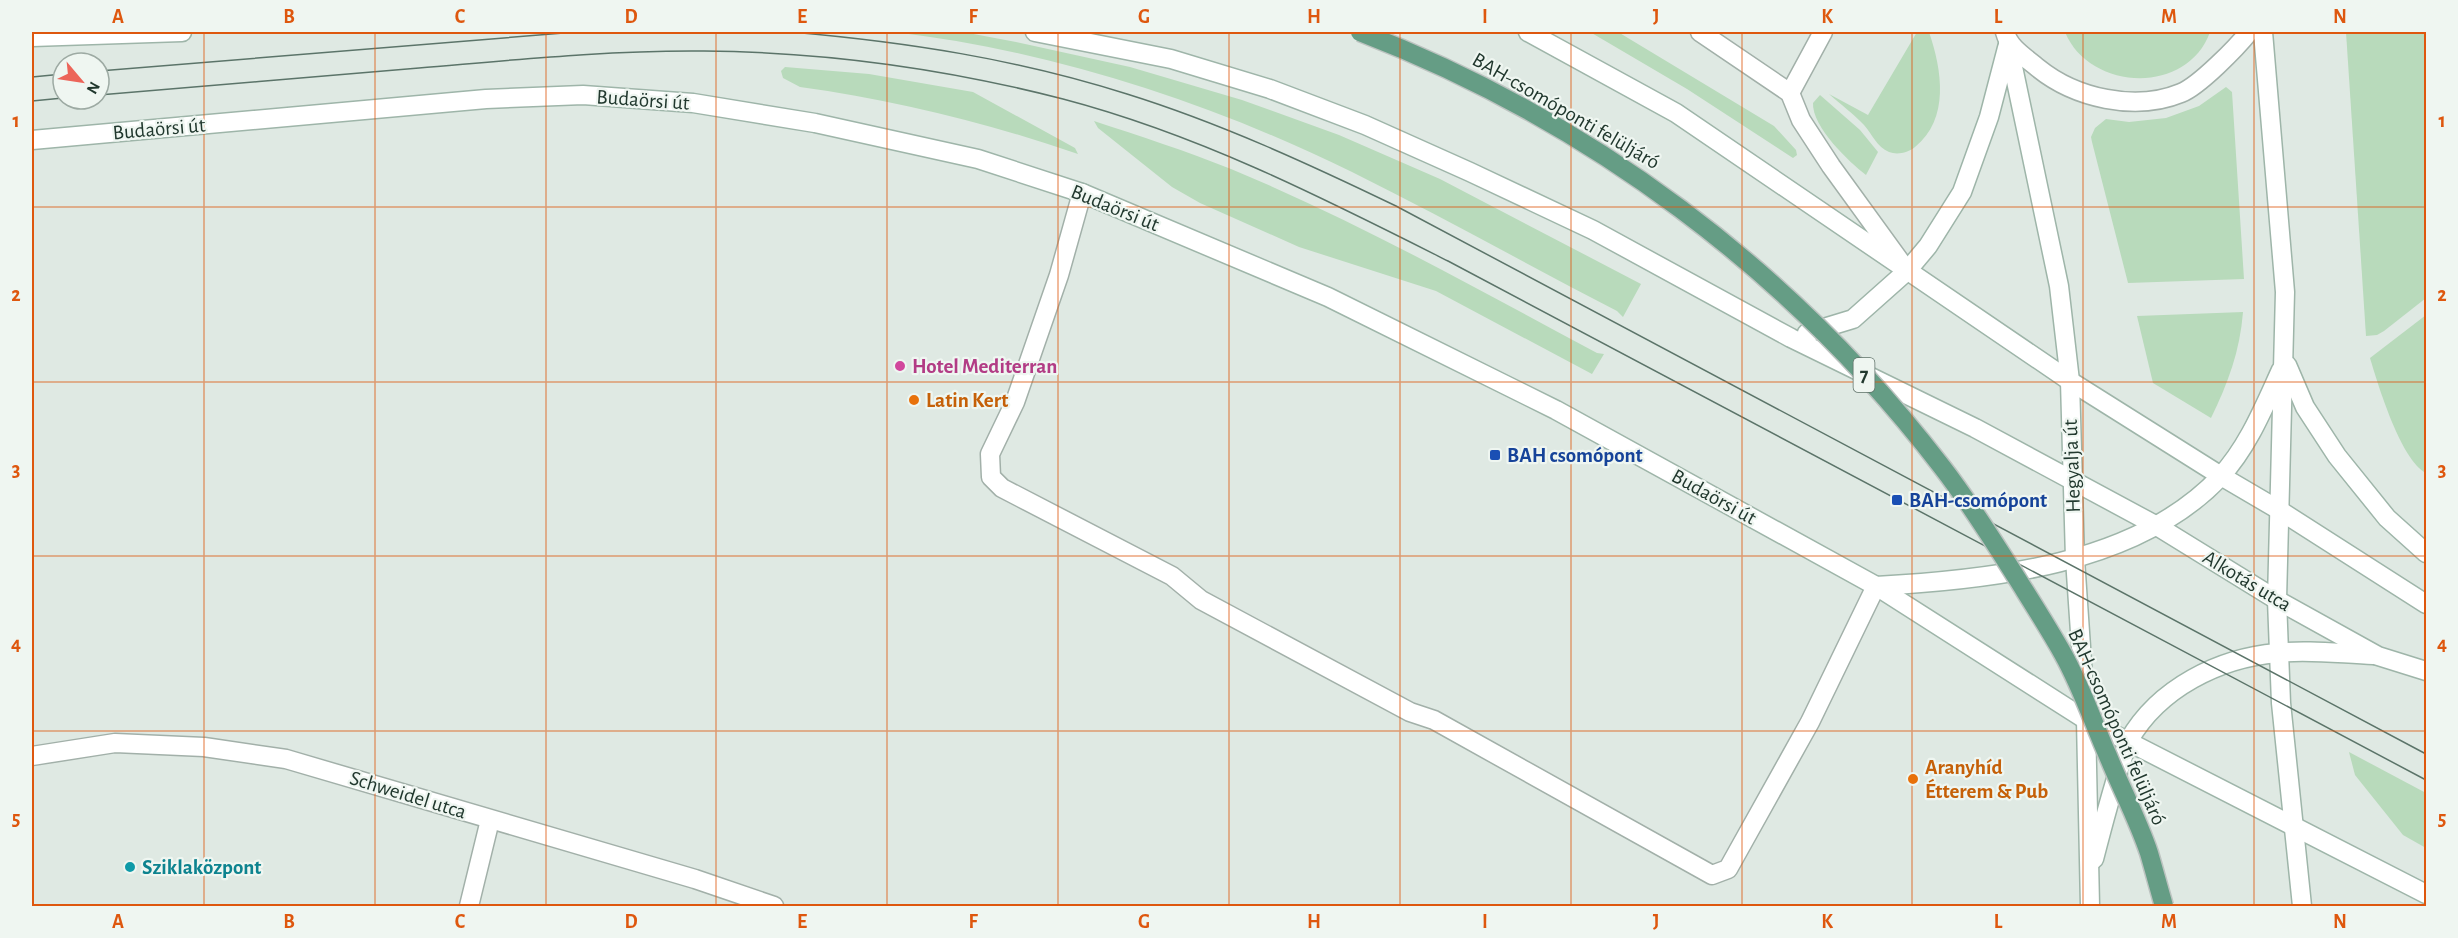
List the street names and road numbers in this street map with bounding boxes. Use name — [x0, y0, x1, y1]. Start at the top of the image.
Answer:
street label: BAH-csomóponti felüljáró — [1469, 49, 1663, 173]
street label: Budaörsi út — [596, 86, 690, 114]
street label: Budaörsi út — [112, 114, 207, 144]
street label: Budaörsi út — [1068, 181, 1162, 235]
road number: 7 — [1854, 358, 1874, 392]
street label: Hegyalja út — [2060, 419, 2084, 513]
street label: Budaörsi út — [1668, 465, 1760, 529]
street label: Alkotás utca — [2199, 546, 2295, 616]
street label: BAH-csomóponti felüljáró — [2064, 626, 2170, 828]
street label: Schweidel utca — [347, 767, 469, 823]

